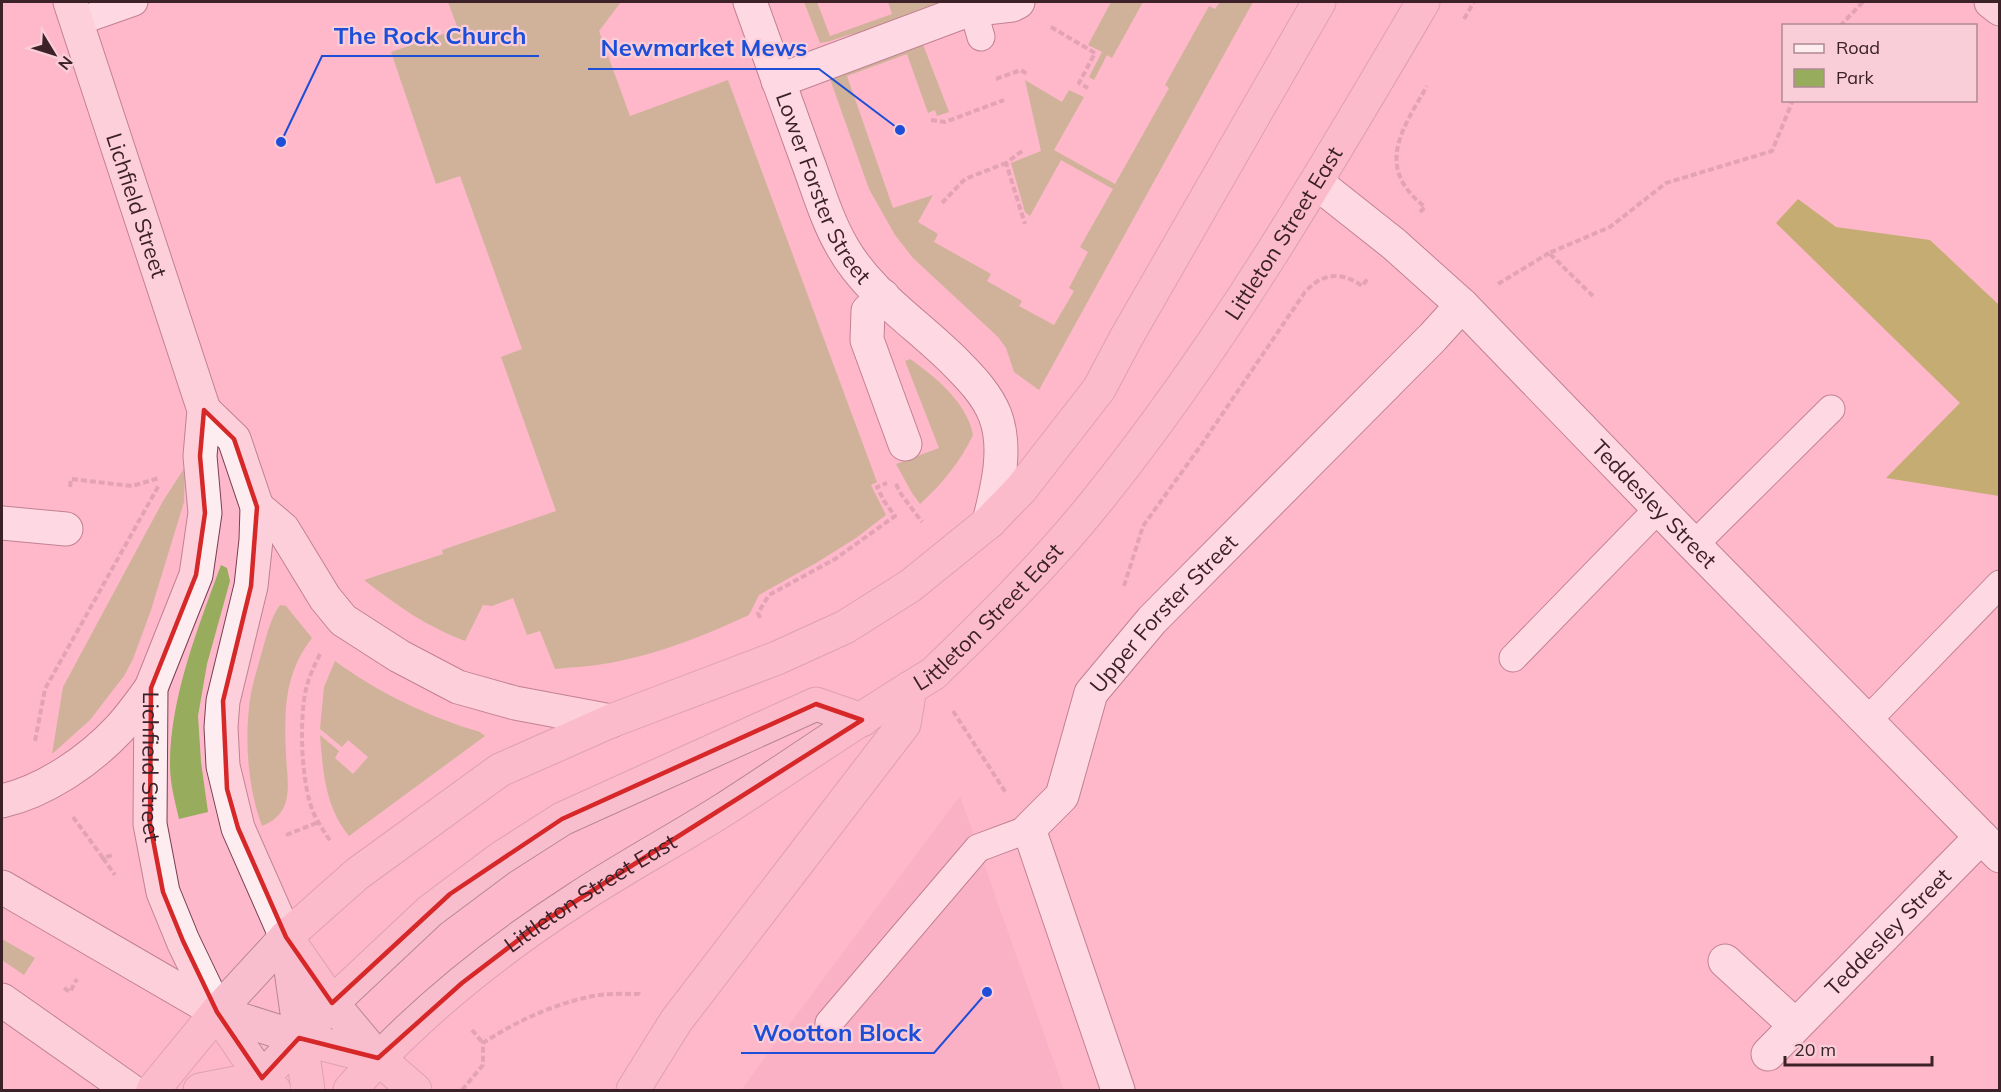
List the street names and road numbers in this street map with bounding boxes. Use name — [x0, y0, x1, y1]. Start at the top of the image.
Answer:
street label: Lower Forster Street — [770, 88, 877, 290]
street label: Lichfield Street — [100, 129, 174, 282]
street label: Littleton Street East — [1218, 141, 1348, 325]
street label: Teddesley Street — [1586, 434, 1723, 574]
street label: Upper Forster Street — [1083, 528, 1243, 698]
street label: Littleton Street East — [908, 537, 1069, 697]
street label: Lichfield Street — [136, 691, 167, 845]
street label: Littleton Street East — [498, 827, 682, 959]
street label: Teddesley Street — [1819, 862, 1957, 1002]

